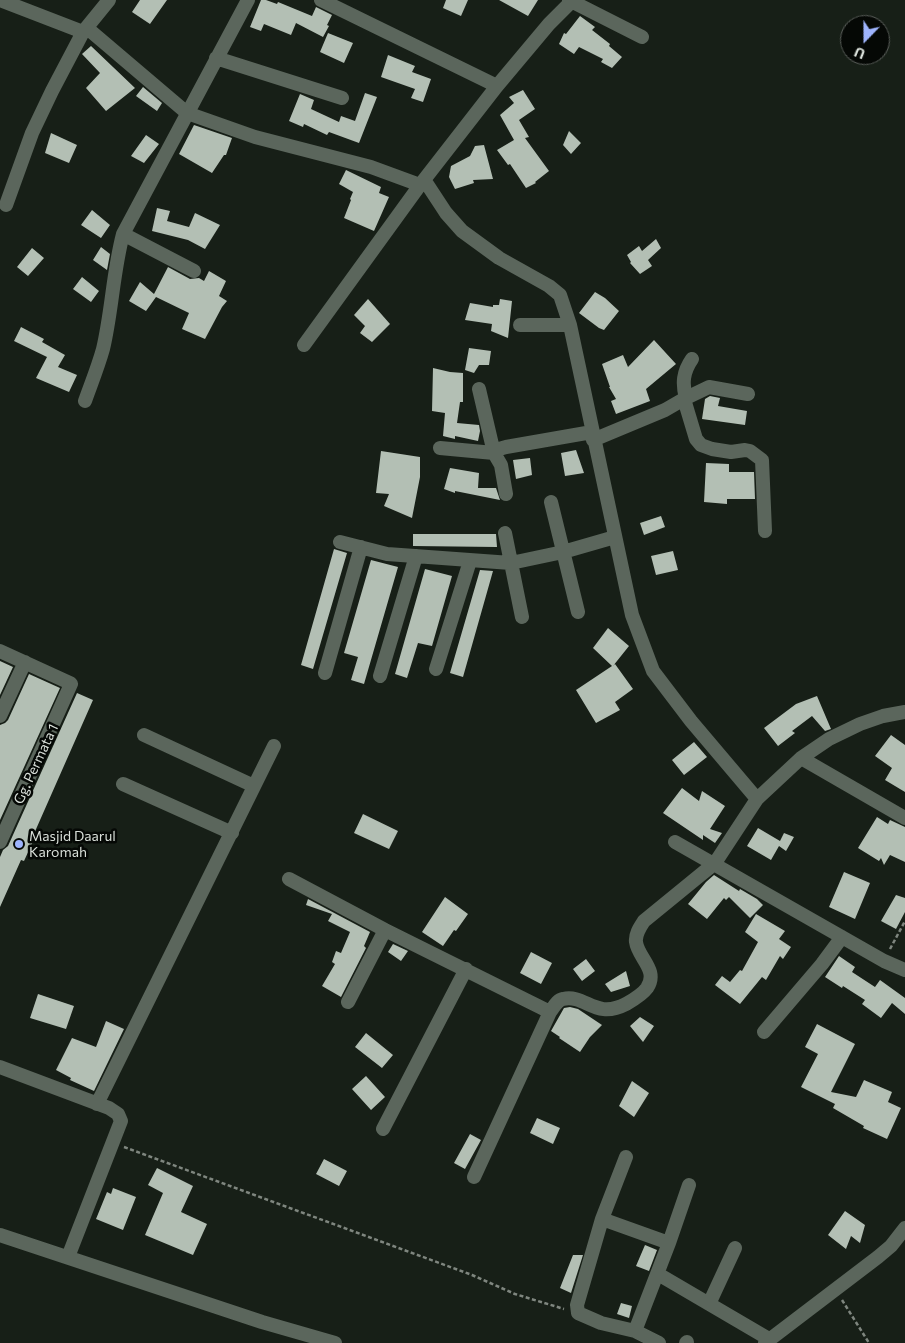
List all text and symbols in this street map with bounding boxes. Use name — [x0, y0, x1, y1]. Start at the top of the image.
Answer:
north arrow — [840, 15, 890, 65]
text: U — [852, 44, 867, 63]
street label: Gg. Permata 1 — [10, 721, 62, 807]
place label: Masjid Daarul Karomah — [29, 828, 116, 860]
marker: Masjid Daarul Karomah — [13, 838, 25, 850]

